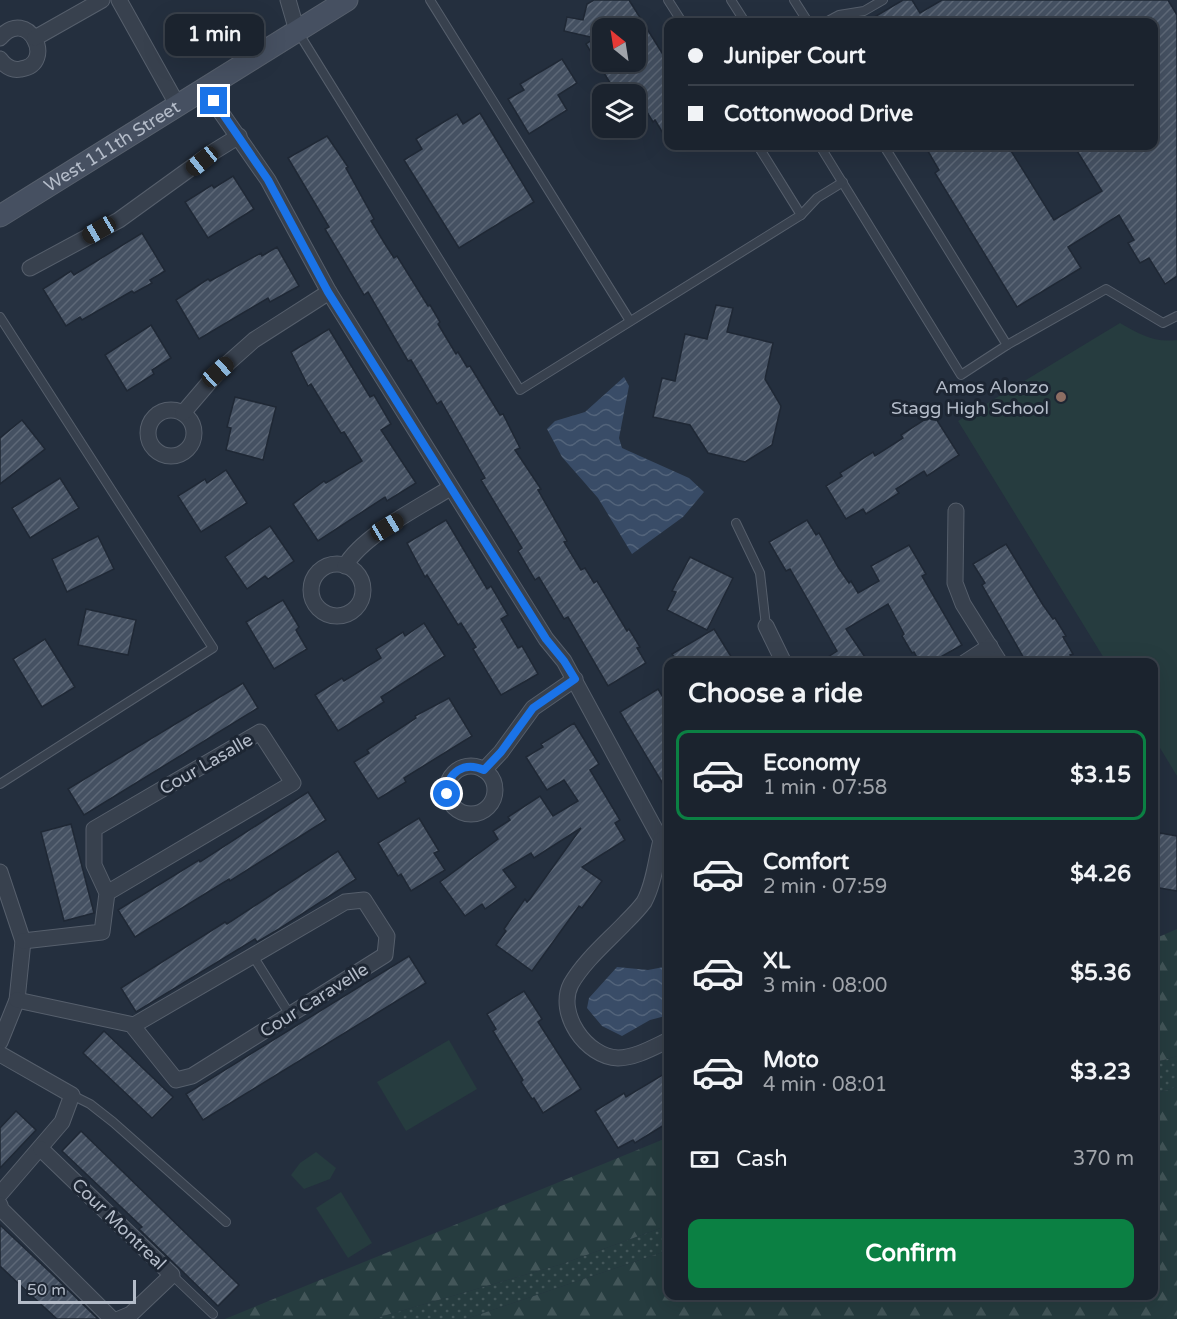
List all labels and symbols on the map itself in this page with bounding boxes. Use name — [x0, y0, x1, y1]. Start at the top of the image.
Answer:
callout: 1 min — [164, 14, 264, 56]
north arrow — [592, 18, 646, 72]
route end — [200, 87, 227, 114]
street label: West 111th Street — [40, 96, 184, 197]
car — [182, 143, 222, 179]
car — [79, 213, 119, 247]
car — [199, 353, 237, 391]
place label: Amos Alonzo Stagg High School — [891, 376, 1049, 419]
marker: Amos Alonzo Stagg High School — [1054, 390, 1068, 404]
car — [367, 510, 407, 544]
street label: Cour Lasalle — [155, 728, 257, 800]
route start — [433, 780, 460, 807]
street label: Cour Caravelle — [256, 958, 372, 1042]
street label: Cour Montreal — [67, 1173, 171, 1275]
scale bar — [18, 1277, 136, 1304]

